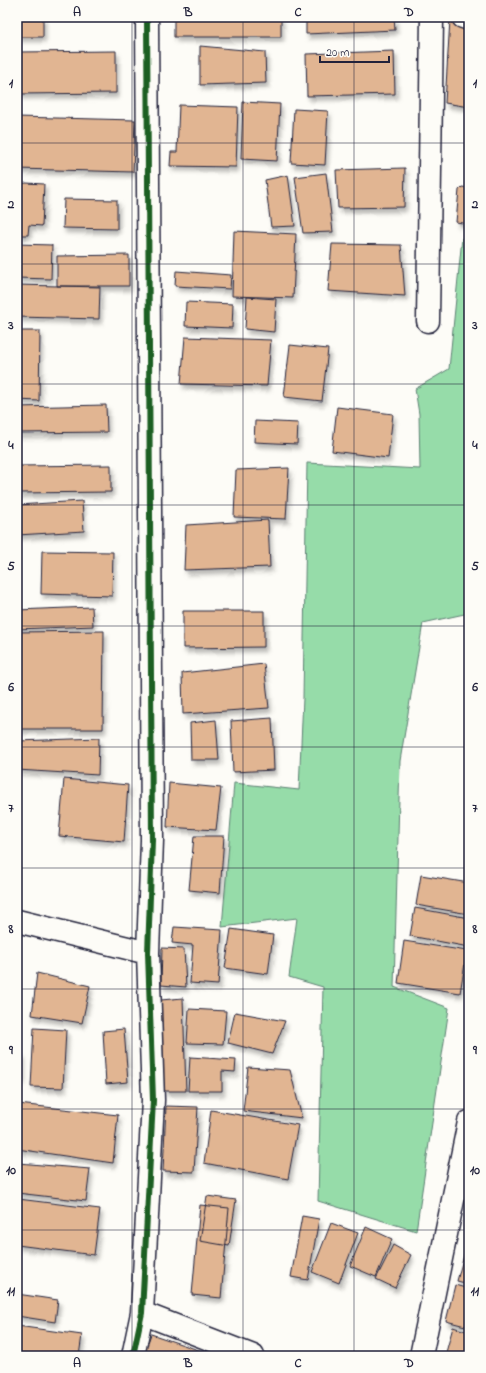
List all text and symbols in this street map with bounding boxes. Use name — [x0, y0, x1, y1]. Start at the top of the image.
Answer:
text: A — [73, 3, 81, 22]
text: B — [183, 3, 193, 22]
text: C — [294, 3, 302, 22]
text: D — [403, 3, 414, 22]
scale bar — [320, 38, 389, 64]
text: 20 m — [326, 44, 349, 62]
text: 1 — [9, 74, 14, 93]
text: 1 — [473, 74, 478, 93]
text: 2 — [7, 195, 15, 214]
text: 2 — [471, 195, 479, 214]
text: 3 — [7, 316, 14, 335]
text: 3 — [471, 316, 478, 335]
text: 4 — [7, 436, 14, 455]
text: 4 — [471, 436, 478, 455]
text: 5 — [7, 557, 15, 576]
text: 5 — [471, 557, 479, 576]
text: 6 — [7, 678, 14, 697]
text: 6 — [471, 678, 478, 697]
text: 7 — [8, 799, 14, 818]
text: 7 — [472, 799, 478, 818]
text: 8 — [8, 920, 14, 939]
text: 8 — [472, 920, 478, 939]
text: 9 — [8, 1041, 14, 1060]
text: 9 — [472, 1041, 478, 1060]
text: 10 — [6, 1161, 16, 1180]
text: 10 — [470, 1161, 480, 1180]
text: 11 — [7, 1282, 16, 1301]
text: 11 — [471, 1282, 480, 1301]
text: A — [73, 1354, 81, 1373]
text: B — [183, 1354, 193, 1373]
text: C — [294, 1354, 302, 1373]
text: D — [403, 1354, 414, 1373]

